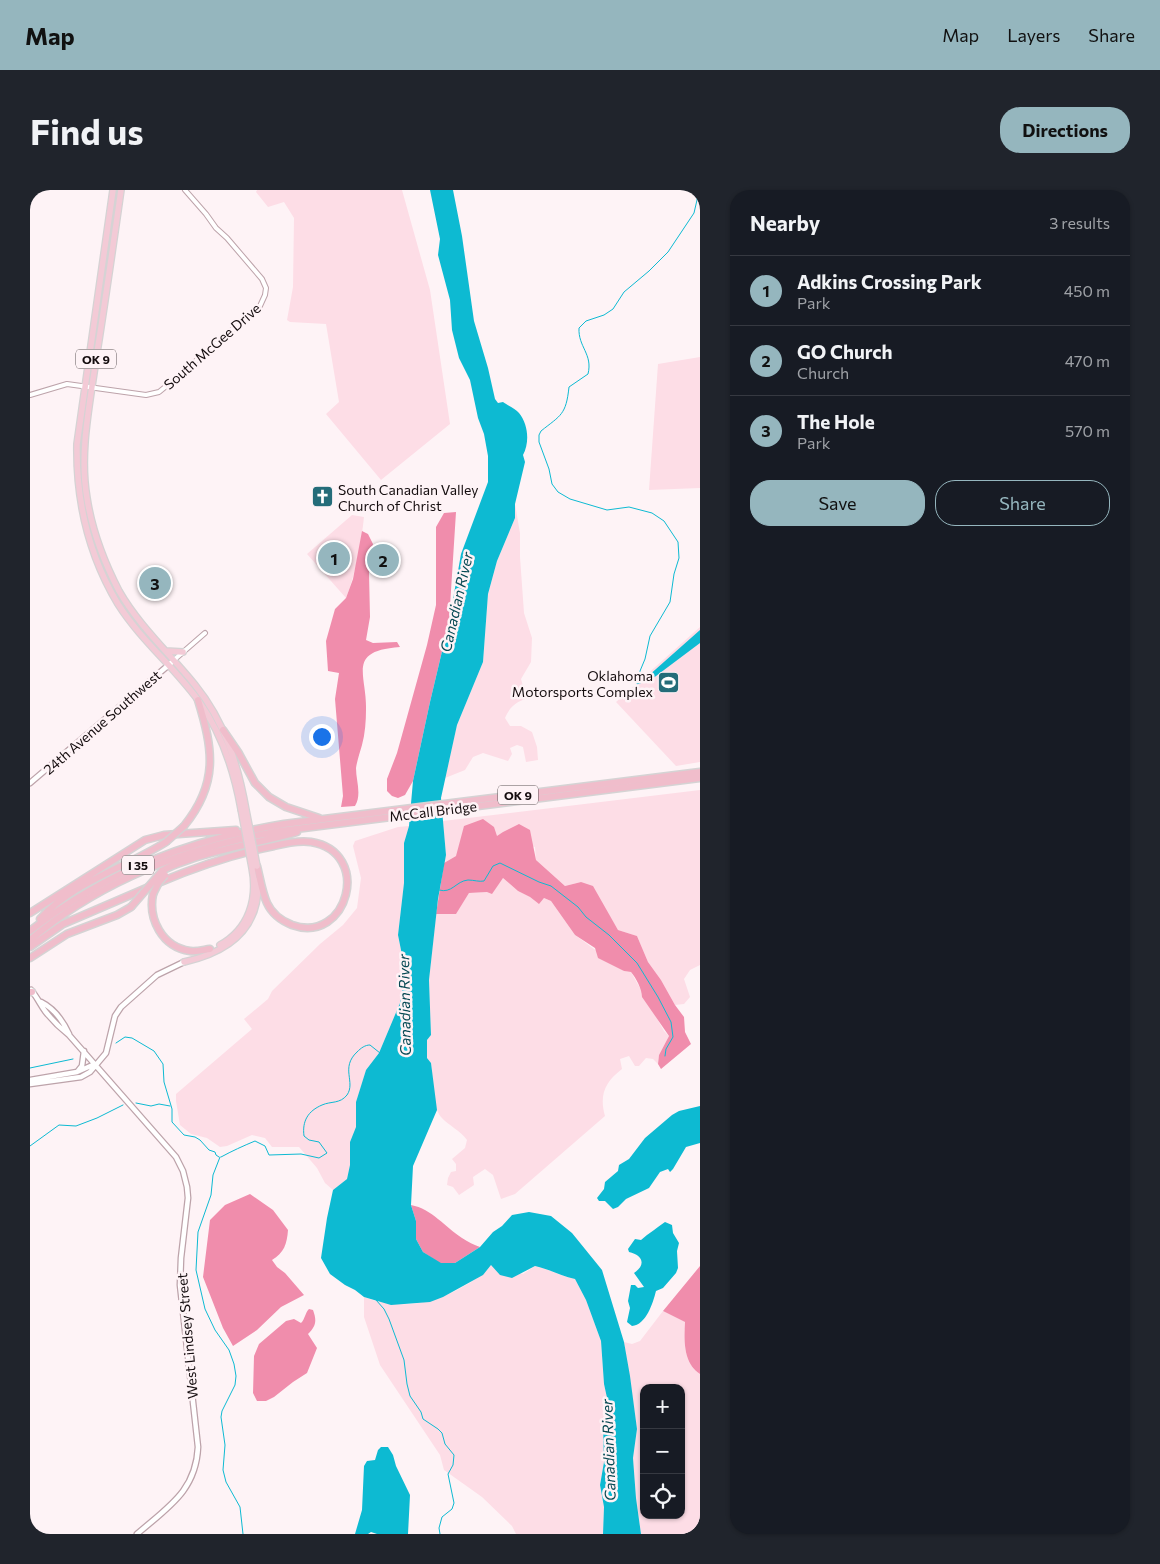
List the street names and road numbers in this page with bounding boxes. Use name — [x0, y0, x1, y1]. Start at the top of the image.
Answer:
street label: South McGee Drive — [160, 299, 264, 393]
road number: OK 9 — [76, 350, 116, 368]
street label: 24th Avenue Southwest — [40, 666, 164, 778]
road number: OK 9 — [498, 786, 538, 804]
street label: McCall Bridge — [388, 797, 478, 825]
road number: I 35 — [122, 856, 154, 874]
street label: West Lindsey Street — [173, 1272, 201, 1400]

